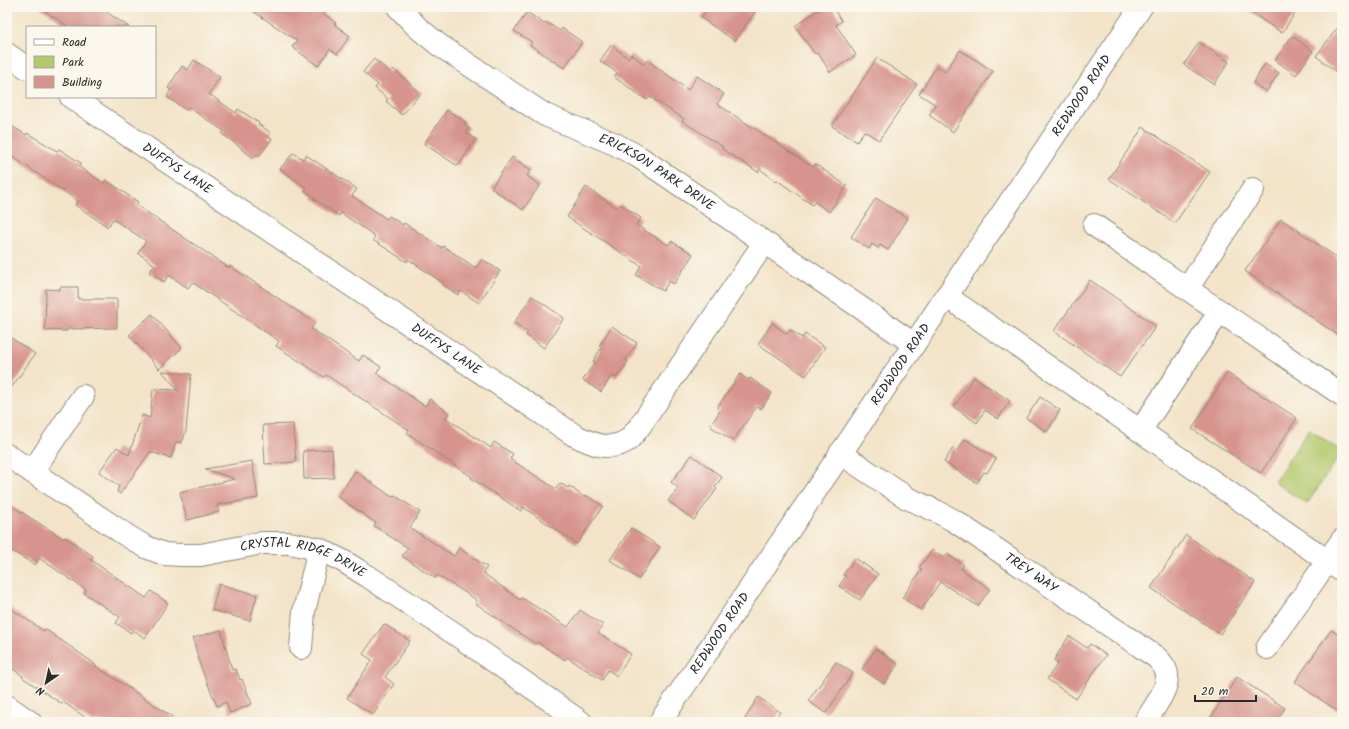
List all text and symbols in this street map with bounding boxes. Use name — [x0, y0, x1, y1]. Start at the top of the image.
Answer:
legend — [26, 26, 156, 98]
text: Road — [62, 33, 87, 52]
street label: REDWOOD ROAD — [1046, 50, 1117, 141]
text: Park — [62, 53, 84, 72]
text: Building — [62, 73, 102, 92]
street label: ERICKSON PARK DRIVE — [596, 128, 719, 216]
street label: DUFFYS LANE — [138, 137, 217, 200]
street label: DUFFYS LANE — [407, 318, 486, 381]
street label: REDWOOD ROAD — [865, 319, 936, 410]
street label: CRYSTAL RIDGE DRIVE — [238, 533, 371, 584]
street label: TREY WAY — [1000, 547, 1062, 599]
street label: REDWOOD ROAD — [684, 588, 755, 679]
north arrow — [26, 663, 66, 703]
scale bar — [1195, 677, 1256, 703]
text: N — [33, 681, 49, 700]
text: 20 m — [1201, 682, 1229, 701]

